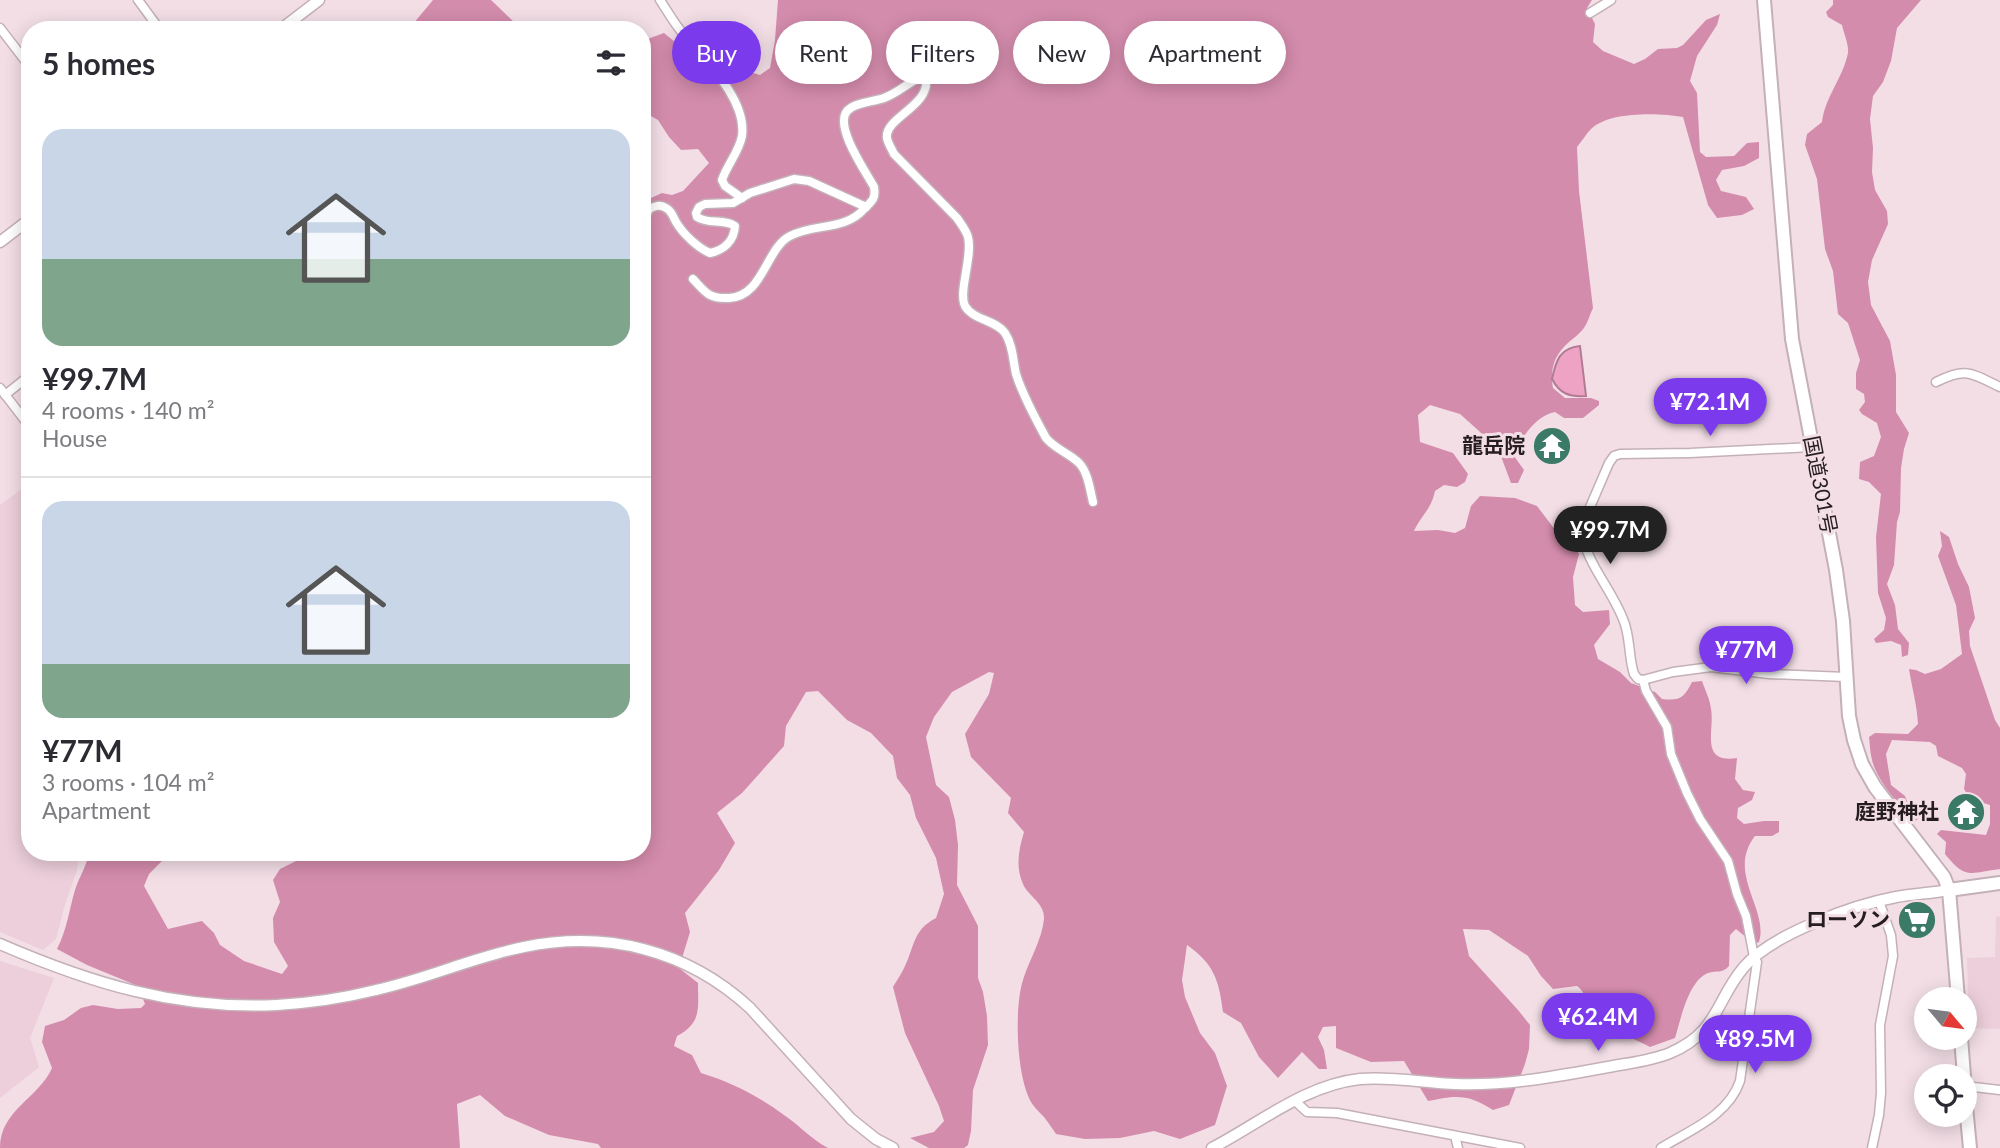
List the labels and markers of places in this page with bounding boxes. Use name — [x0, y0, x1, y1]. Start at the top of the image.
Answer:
pin: ¥72.1M — [1653, 378, 1767, 438]
temple icon: 龍岳院 — [1531, 425, 1573, 467]
place label: 龍岳院 — [1462, 432, 1525, 457]
pin: ¥99.7M — [1553, 506, 1667, 566]
pin: ¥77M — [1705, 626, 1787, 686]
temple icon: 庭野神社 — [1945, 791, 1987, 833]
place label: 庭野神社 — [1855, 798, 1939, 823]
supermarket icon: ローソン — [1896, 899, 1938, 941]
place label: ローソン — [1806, 906, 1890, 931]
pin: ¥62.4M — [1541, 993, 1655, 1053]
pin: ¥89.5M — [1698, 1016, 1812, 1075]

